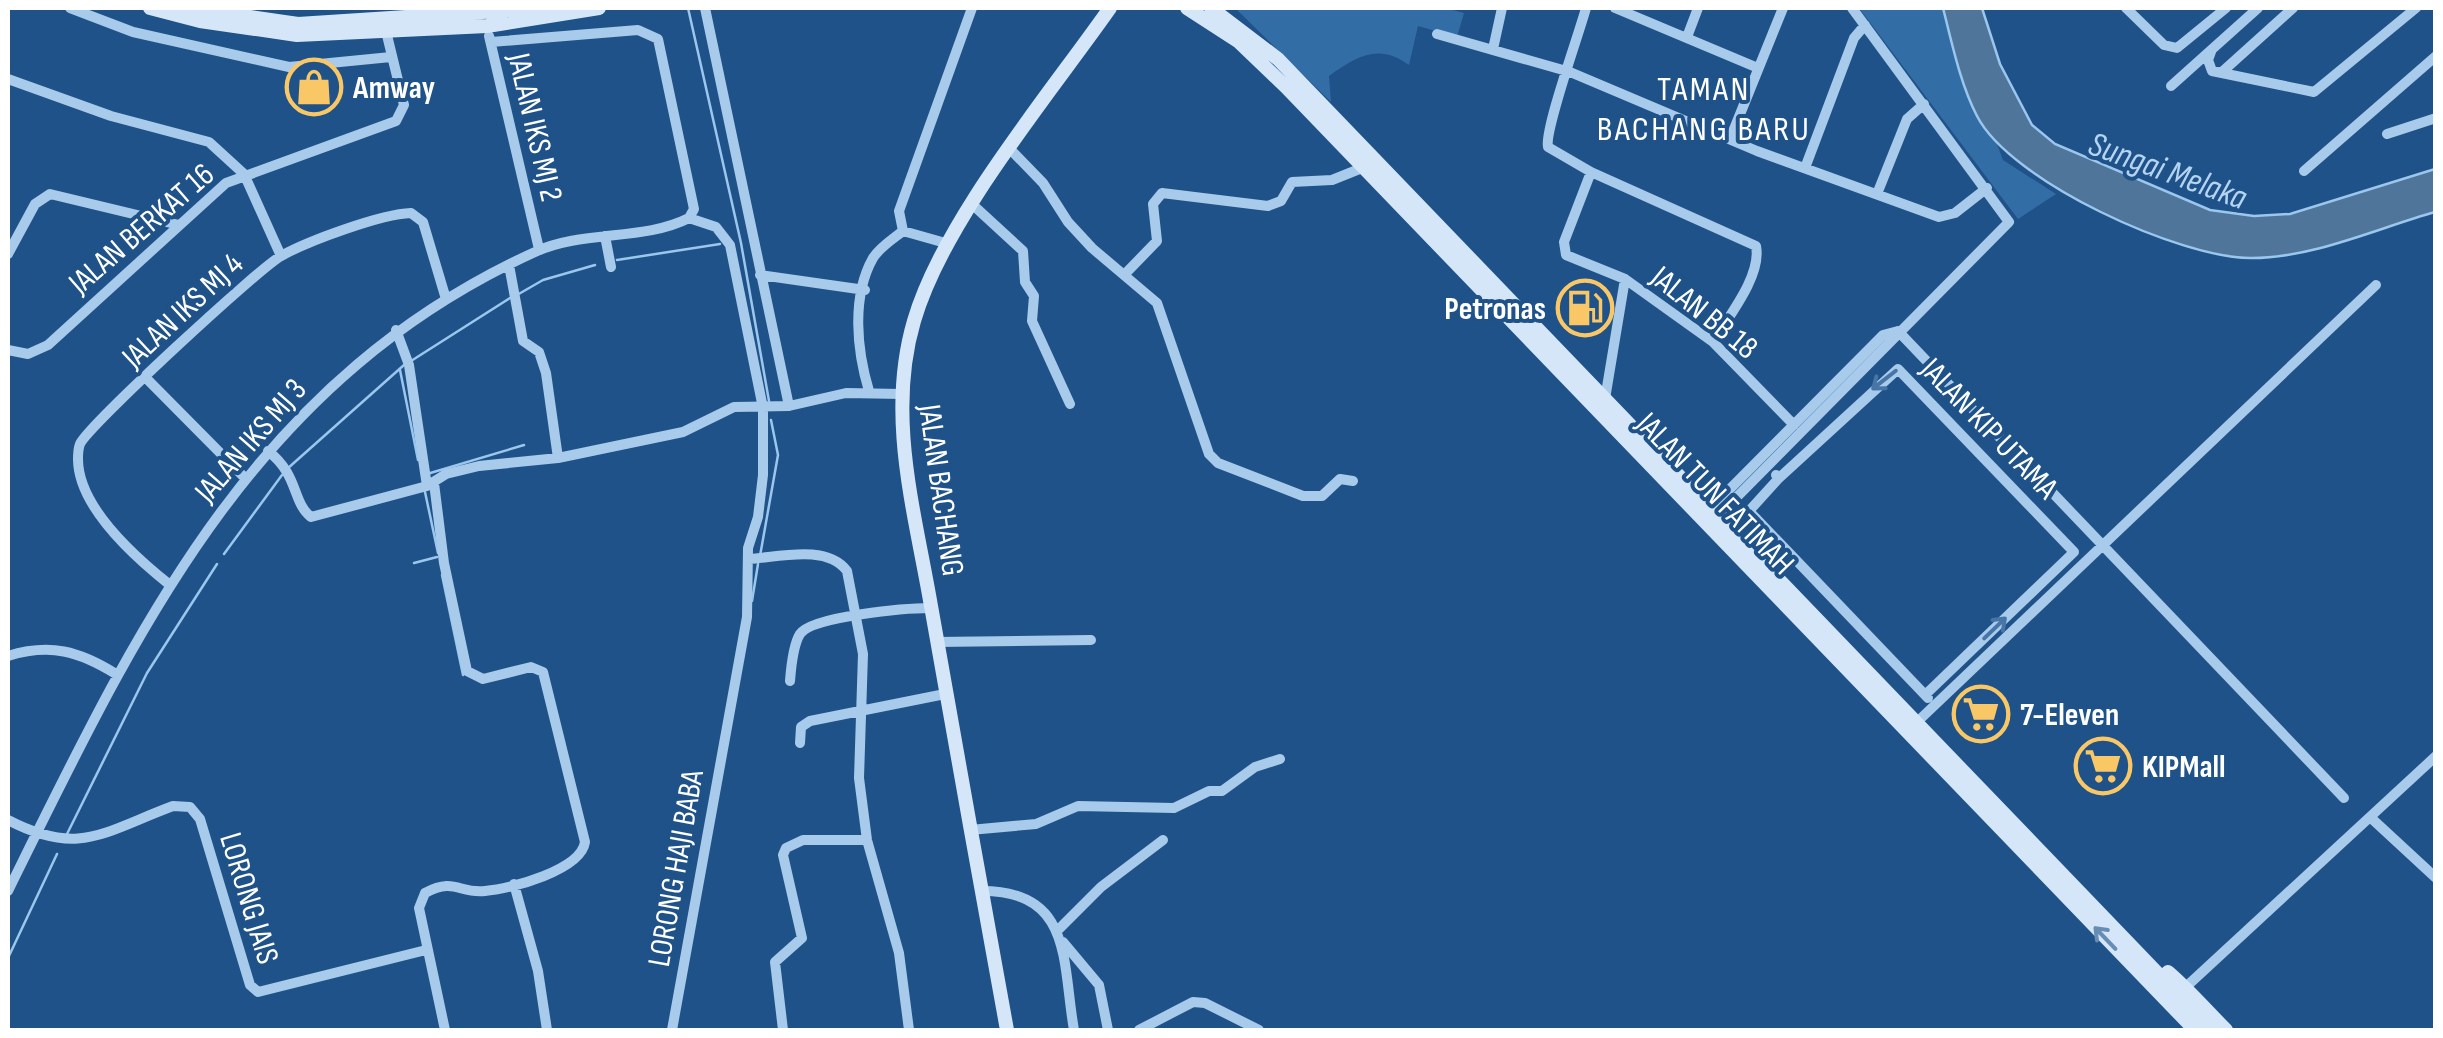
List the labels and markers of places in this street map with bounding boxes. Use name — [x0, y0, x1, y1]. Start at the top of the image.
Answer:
shop icon: Amway — [284, 57, 344, 117]
place label: Amway — [352, 69, 435, 108]
fuel station icon: Petronas — [1555, 278, 1615, 338]
place label: Petronas — [1444, 290, 1546, 329]
supermarket icon: 7-Eleven — [1951, 684, 2011, 744]
place label: 7-Eleven — [2020, 696, 2119, 735]
supermarket icon: KIPMall — [2073, 736, 2133, 796]
place label: KIPMall — [2142, 748, 2226, 787]

